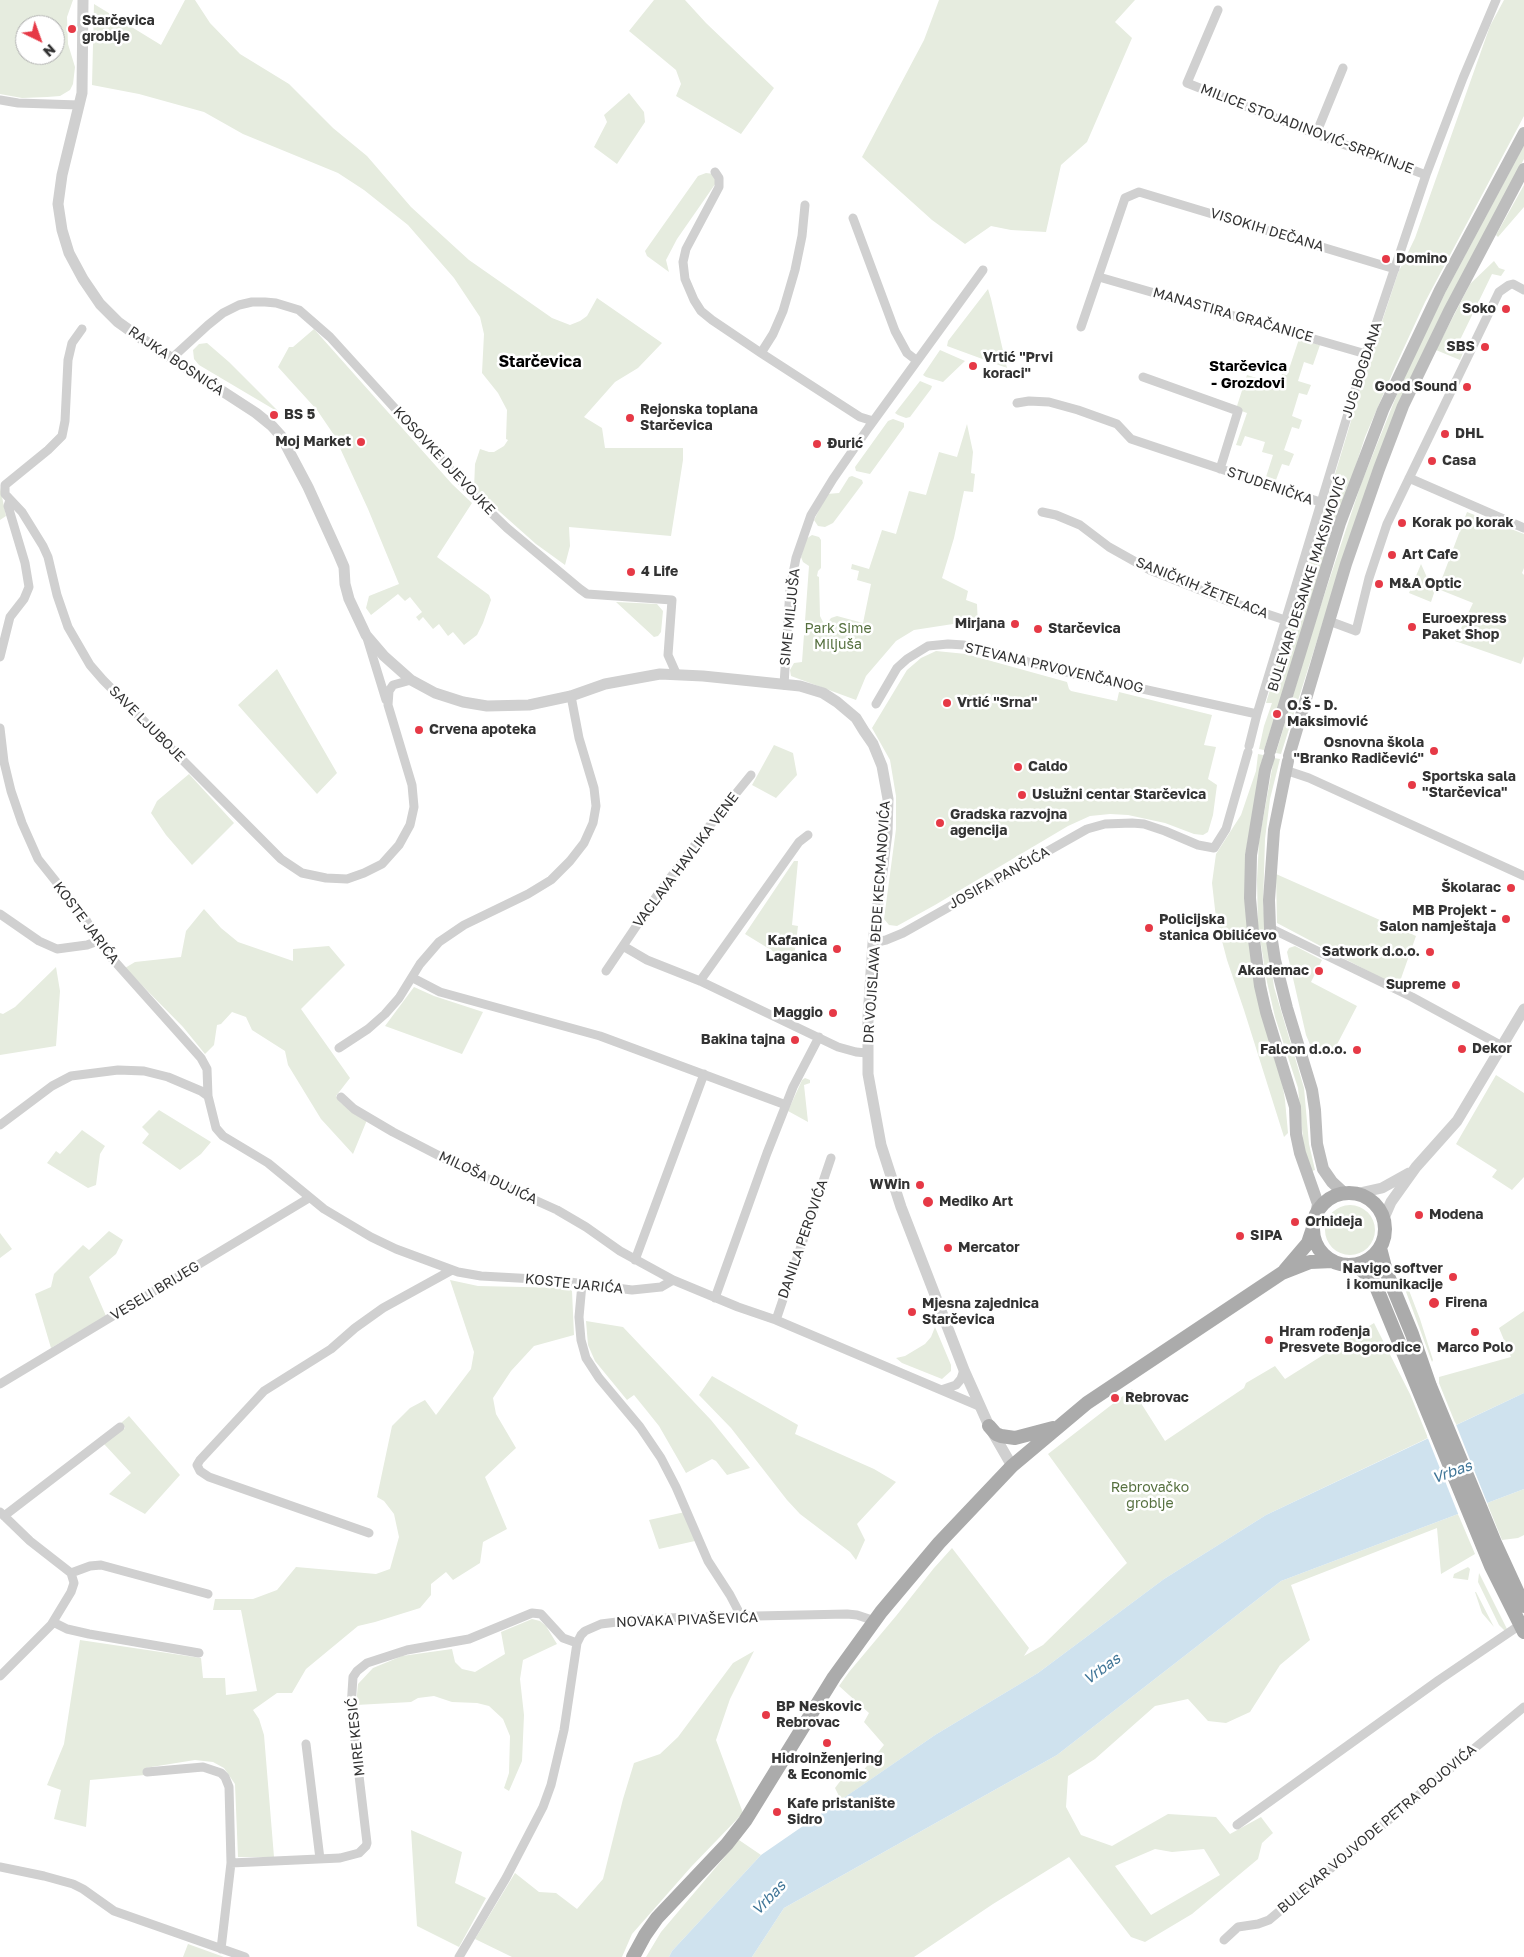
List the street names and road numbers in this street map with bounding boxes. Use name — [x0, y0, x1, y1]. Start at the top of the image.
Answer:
street label: MILICE STOJADINOVIĆ-SRPKINJE — [1198, 81, 1416, 177]
street label: VISOKIH DEČANA — [1208, 205, 1326, 255]
street label: MANASTIRA GRAČANICE — [1151, 284, 1315, 346]
street label: JUG BOGDANA — [1339, 320, 1385, 420]
street label: RAJKA BOSNIĆA — [125, 323, 227, 399]
street label: KOSOVKE DJEVOJKE — [390, 404, 498, 518]
street label: STUDENIČKA — [1225, 463, 1315, 509]
street label: BULEVAR DESANKE MAKSIMOVIĆ — [1264, 474, 1350, 694]
street label: SANIČKIH ŽETELACA — [1133, 554, 1271, 622]
street label: SIME MILJUŠA — [777, 567, 803, 667]
street label: STEVANA PRVOVENČANOG — [963, 639, 1145, 697]
street label: SAVE LJUBOJE — [106, 683, 188, 765]
street label: VACLAVA HAVLIKA VENE — [630, 789, 742, 931]
street label: DR VOJISLAVA ĐEDE KECMANOVIĆA — [860, 800, 894, 1044]
street label: JOSIFA PANČIĆA — [946, 843, 1052, 913]
street label: KOSTE JARIĆA — [50, 879, 122, 967]
street label: MILOŠA DUJIĆA — [436, 1148, 540, 1208]
street label: DANILA PEROVIĆA — [775, 1177, 831, 1301]
street label: VESELI BRIJEG — [108, 1258, 202, 1324]
street label: KOSTE JARIĆA — [524, 1270, 624, 1298]
street label: NOVAKA PIVAŠEVIĆA — [616, 1609, 758, 1631]
street label: MIRE KESIĆ — [344, 1697, 368, 1777]
street label: BULEVAR VOJVODE PETRA BOJOVIĆA — [1274, 1741, 1480, 1917]

